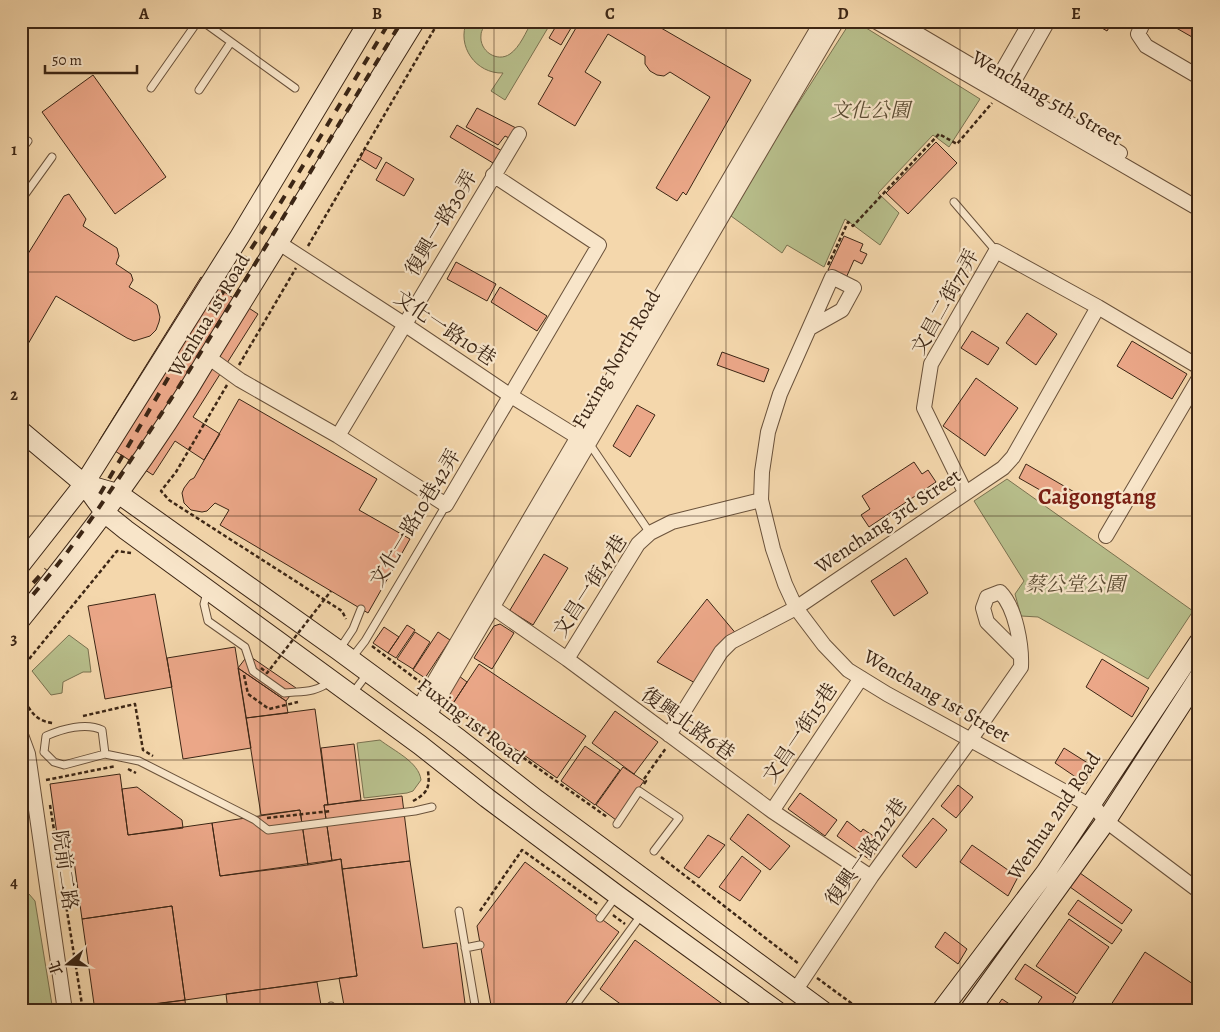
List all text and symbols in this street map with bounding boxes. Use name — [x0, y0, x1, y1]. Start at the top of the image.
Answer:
text: A — [138, 3, 150, 25]
text: B — [372, 3, 382, 25]
text: C — [605, 3, 615, 25]
text: D — [837, 3, 849, 25]
text: E — [1071, 3, 1081, 25]
scale bar — [45, 42, 138, 74]
street label: Wenchang 5th Street — [966, 43, 1127, 152]
text: 50 m — [52, 50, 82, 70]
park label: 文化公園 — [830, 97, 913, 124]
text: 1 — [11, 139, 17, 161]
street label: 復興一路30弄 — [399, 165, 483, 281]
street label: 文昌二街77弄 — [905, 244, 985, 360]
street label: Wenhua 1st Road — [161, 248, 256, 382]
street label: 文化一路10巷 — [389, 284, 501, 372]
street label: Fuxing North Road — [565, 285, 667, 433]
text: 2 — [10, 384, 18, 406]
street label: 文化一路10巷42弄 — [363, 444, 467, 592]
street label: Wenchang 3rd Street — [809, 462, 966, 580]
district label: Caigongtang — [1038, 482, 1157, 512]
street label: 文昌一街47巷 — [547, 529, 633, 643]
park label: 蔡公堂公園 — [1025, 571, 1128, 598]
text: 3 — [11, 628, 18, 650]
street label: Wenchang 1st Street — [858, 643, 1016, 749]
street label: Fuxing 1st Road — [412, 672, 531, 771]
street label: 文昌一街15巷 — [757, 678, 843, 788]
street label: 復興北路6巷 — [636, 681, 740, 767]
street label: Wenhua 2nd Road — [1001, 747, 1107, 886]
street label: 復興一路212巷 — [819, 793, 913, 911]
street label: 院前二路 — [46, 829, 84, 911]
text: 4 — [10, 872, 18, 894]
north arrow — [42, 940, 92, 990]
text: 北 — [45, 958, 67, 977]

